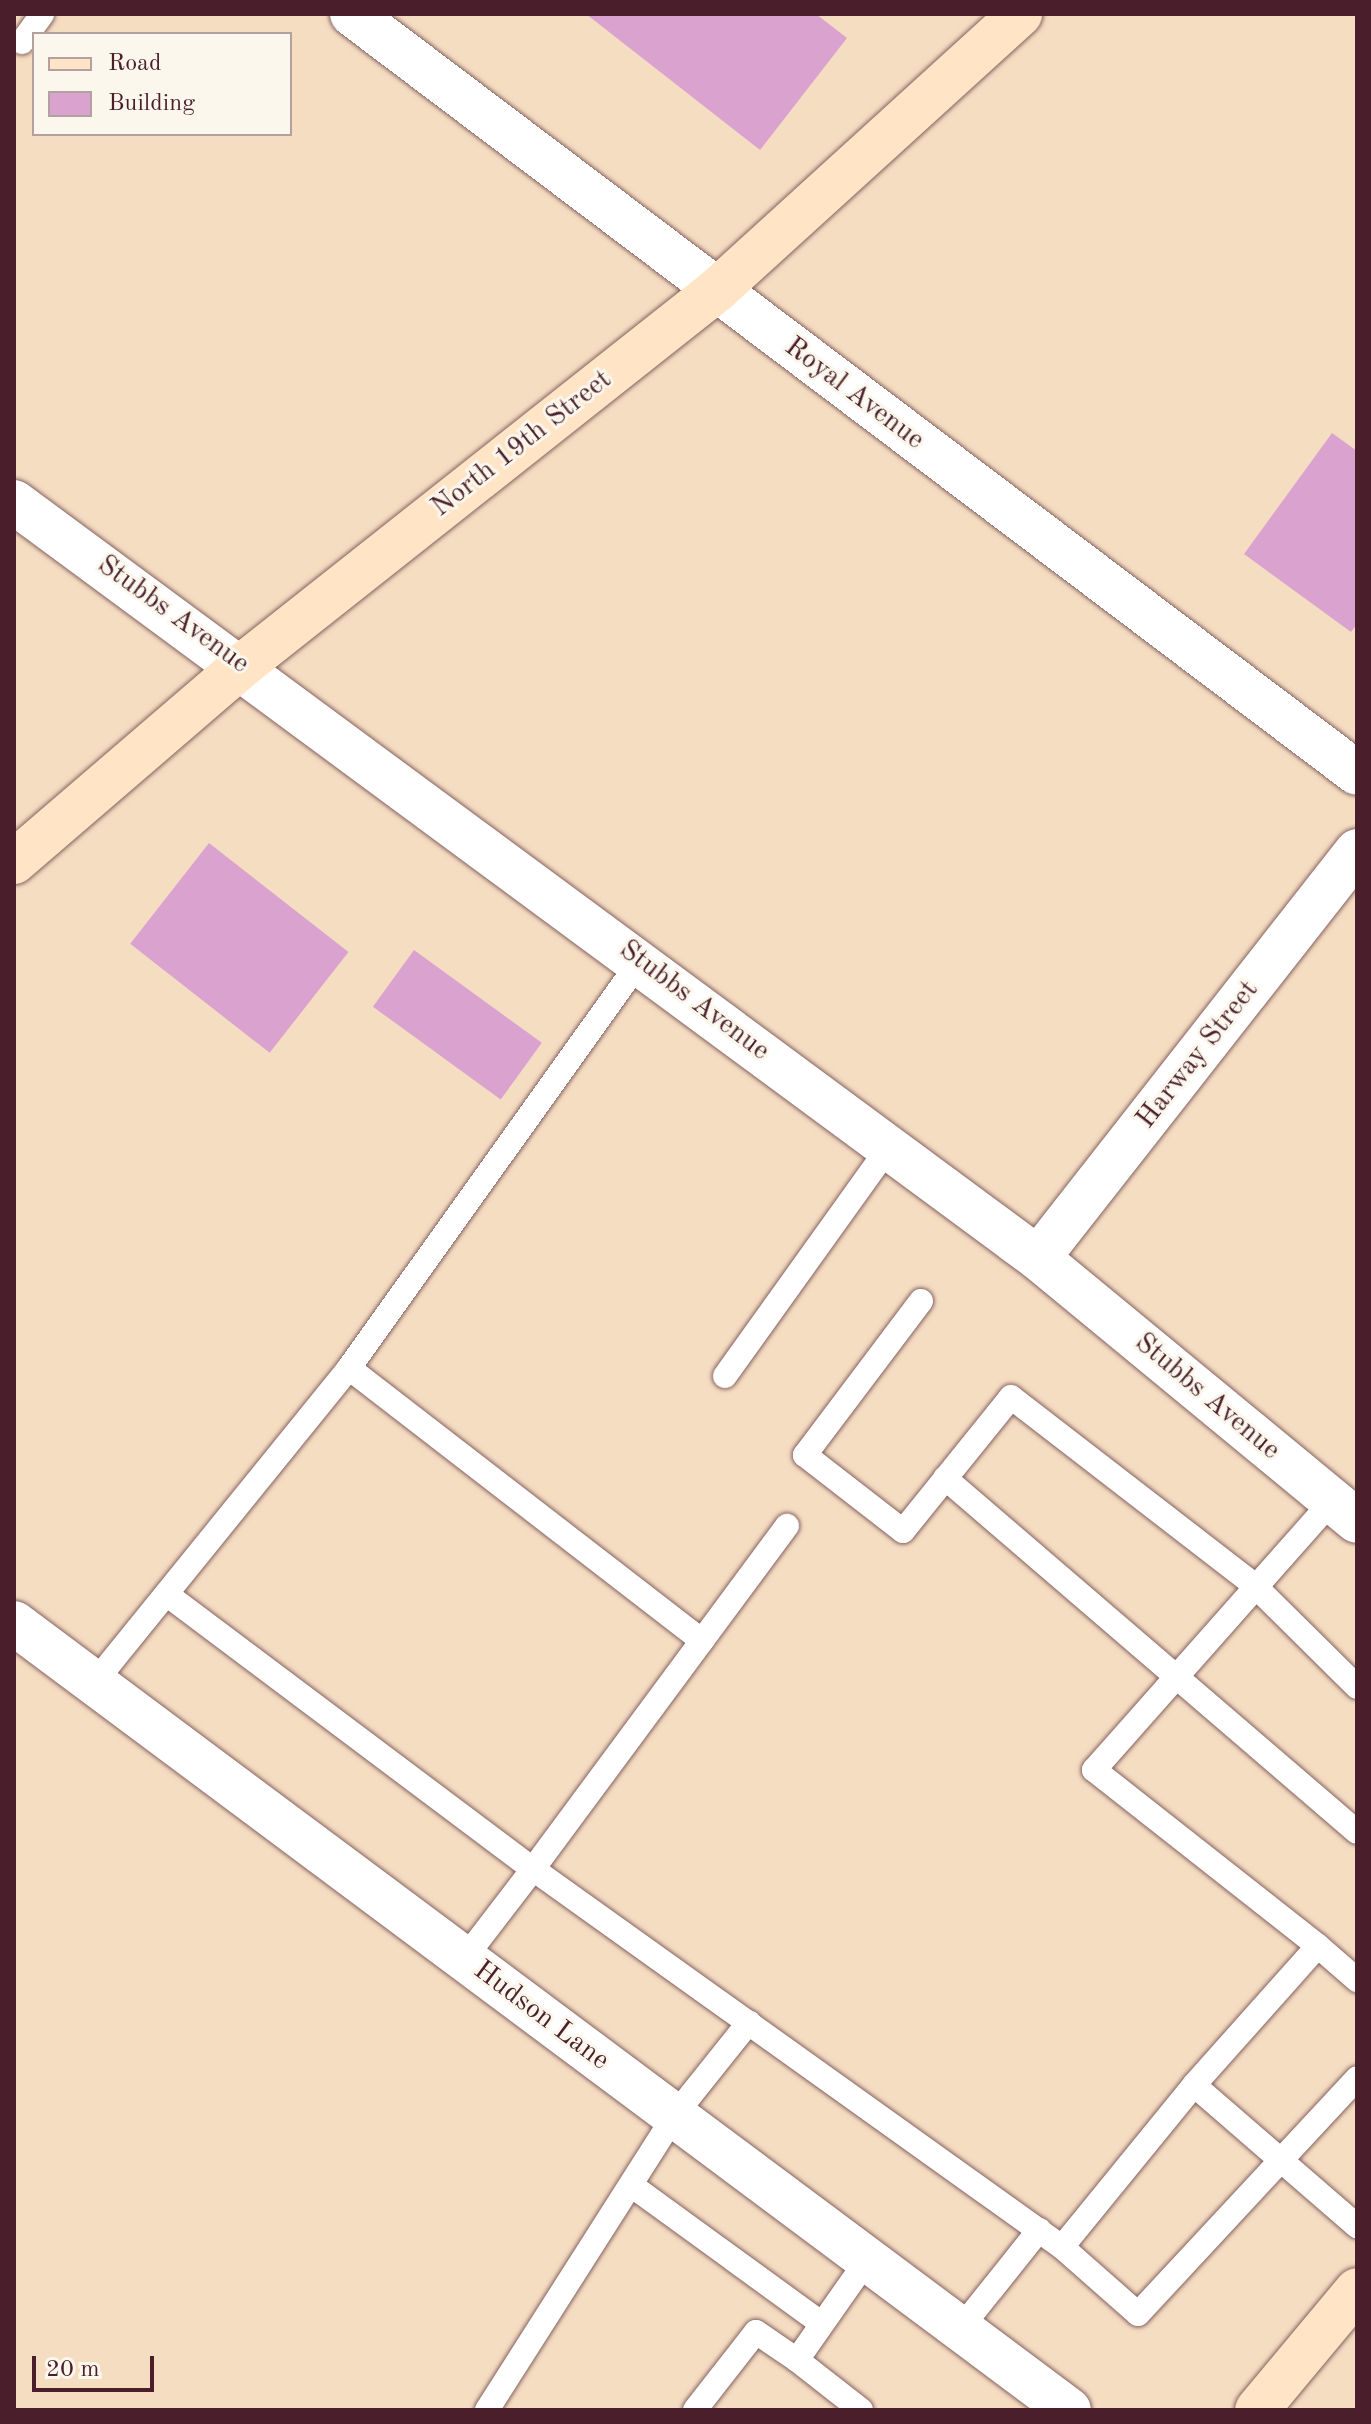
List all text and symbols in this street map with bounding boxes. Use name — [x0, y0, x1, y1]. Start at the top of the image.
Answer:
legend — [32, 32, 292, 136]
text: Road — [108, 52, 161, 76]
text: Building — [108, 92, 195, 116]
street label: Royal Avenue — [778, 331, 930, 457]
street label: North 19th Street — [425, 363, 619, 525]
street label: Stubbs Avenue — [90, 549, 256, 681]
street label: Stubbs Avenue — [612, 934, 776, 1068]
street label: Harway Street — [1130, 974, 1266, 1136]
street label: Stubbs Avenue — [1127, 1326, 1287, 1468]
street label: Hudson Lane — [467, 1954, 615, 2078]
scale bar — [36, 2340, 158, 2390]
text: 20 m — [46, 2358, 100, 2382]

